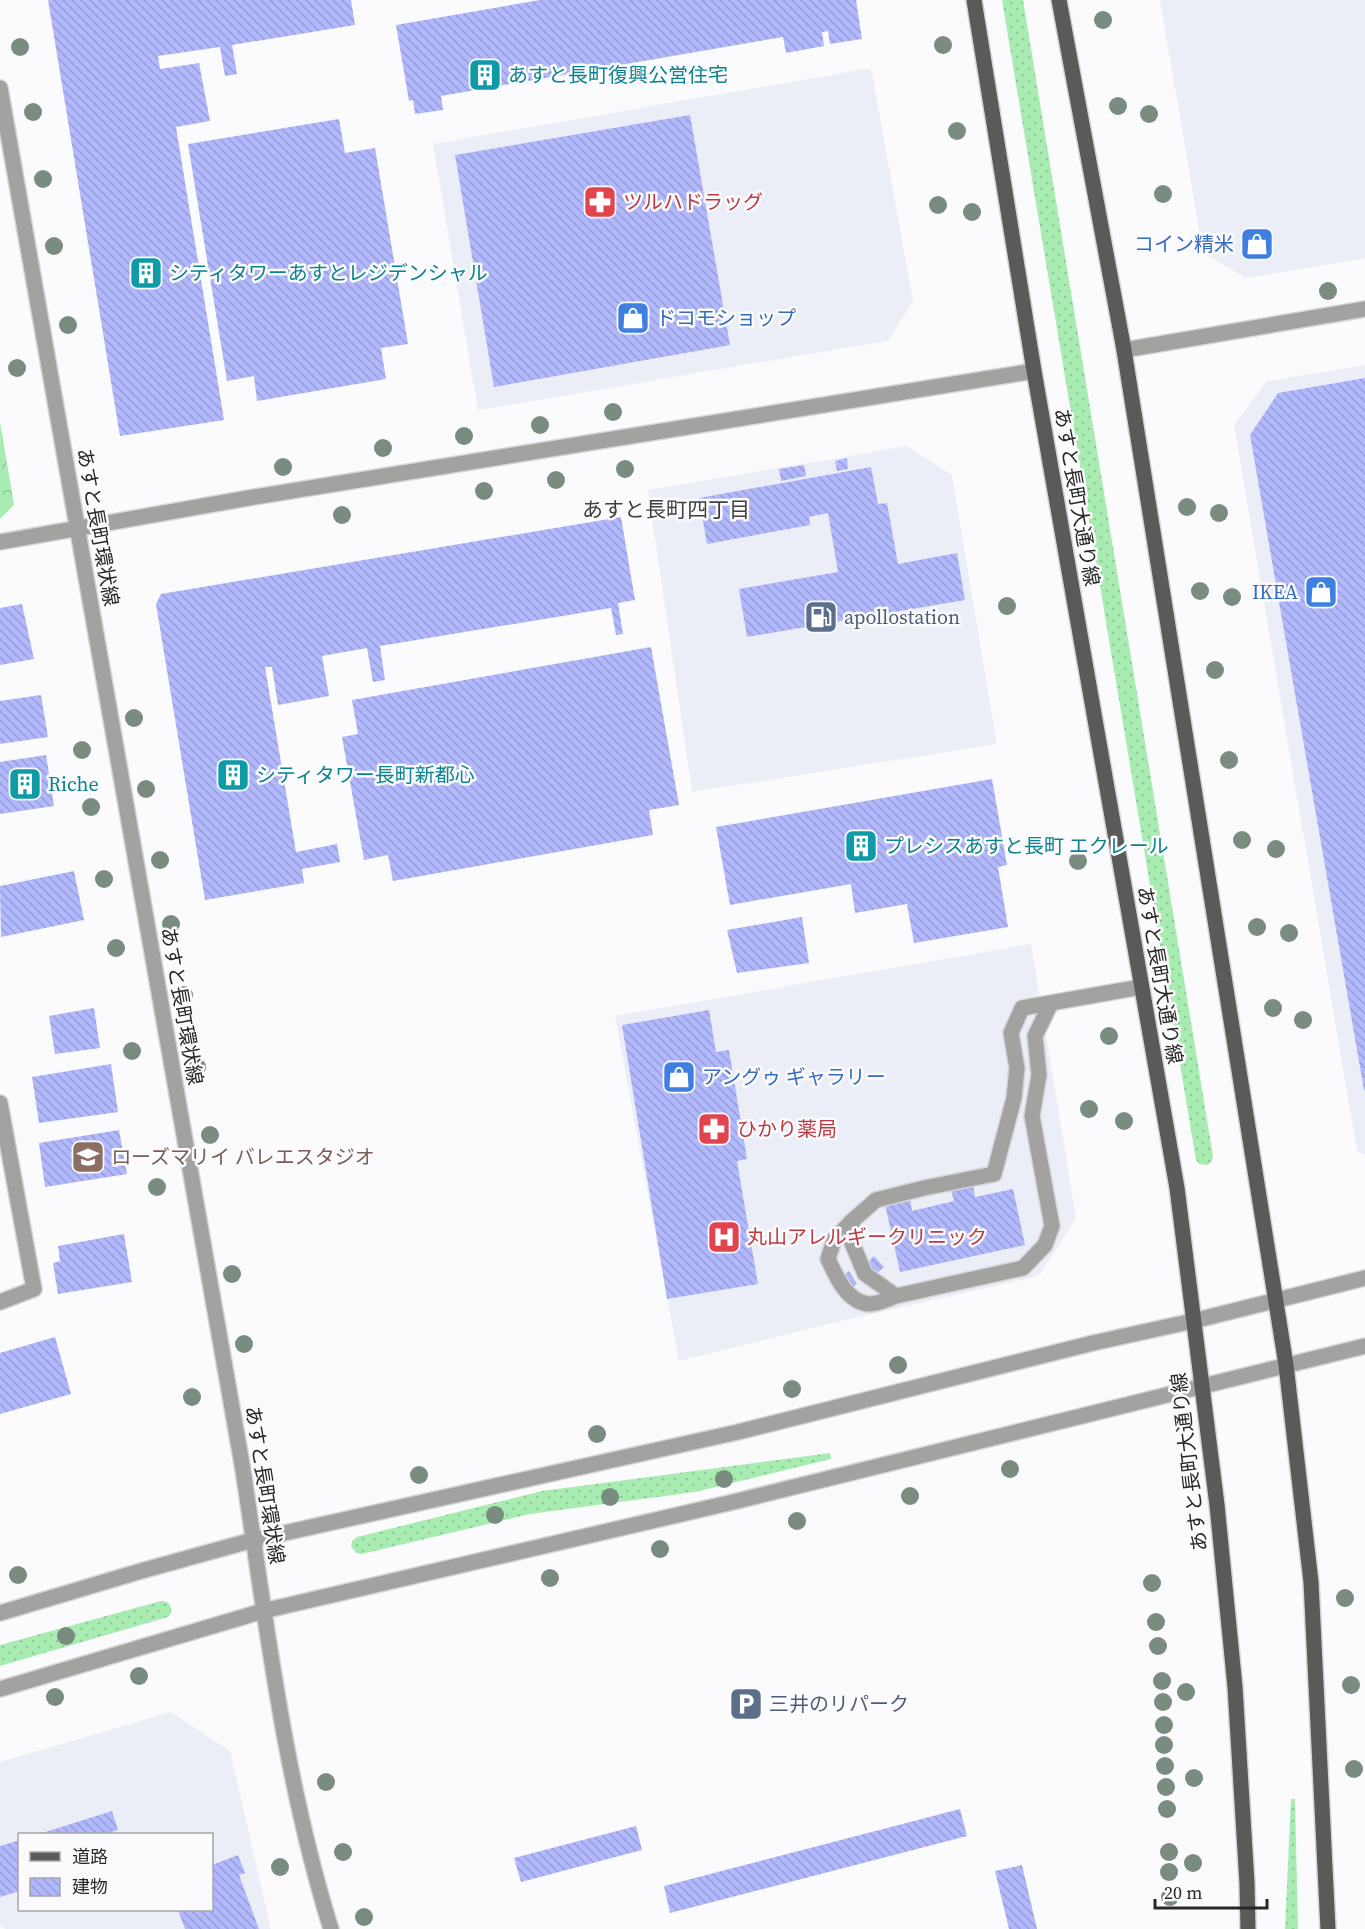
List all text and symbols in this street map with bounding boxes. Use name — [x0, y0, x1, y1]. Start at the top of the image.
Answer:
building icon: あすと長町復興公営住宅 — [467, 57, 503, 93]
place label: あすと長町復興公営住宅 — [508, 61, 728, 89]
pharmacy icon: ツルハドラッグ — [582, 184, 618, 220]
place label: ツルハドラッグ — [623, 188, 763, 216]
shop icon: コイン精米 — [1239, 226, 1275, 262]
place label: コイン精米 — [1134, 230, 1234, 258]
building icon: シティタワーあすとレジデンシャル — [128, 255, 164, 291]
place label: シティタワーあすとレジデンシャル — [169, 259, 488, 287]
shop icon: ドコモショップ — [615, 300, 651, 336]
place label: ドコモショップ — [656, 304, 796, 332]
street label: あすと長町大通り線 — [1048, 406, 1106, 588]
street label: あすと長町環状線 — [70, 446, 126, 608]
district label: あすと長町四丁目 — [582, 495, 750, 524]
shop icon: IKEA — [1303, 574, 1339, 610]
place label: IKEA — [1252, 578, 1299, 606]
fuel station icon: apollostation — [803, 599, 839, 635]
place label: apollostation — [844, 603, 960, 631]
building icon: シティタワー長町新都心 — [215, 757, 251, 793]
place label: シティタワー長町新都心 — [256, 761, 475, 789]
building icon: Riche — [7, 766, 43, 802]
place label: Riche — [48, 770, 99, 798]
building icon: プレシスあすと長町 エクレール — [843, 828, 879, 864]
place label: プレシスあすと長町 エクレール — [884, 832, 1169, 860]
street label: あすと長町大通り線 — [1131, 884, 1189, 1066]
street label: あすと長町環状線 — [154, 925, 210, 1087]
shop icon: アングゥ ギャラリー — [661, 1059, 697, 1095]
place label: アングゥ ギャラリー — [702, 1063, 886, 1091]
pharmacy icon: ひかり薬局 — [696, 1111, 732, 1147]
place label: ひかり薬局 — [737, 1115, 837, 1143]
school or university icon: ローズマリイ バレエスタジオ — [70, 1139, 106, 1175]
place label: ローズマリイ バレエスタジオ — [111, 1143, 375, 1171]
hospital icon: 丸山アレルギークリニック — [706, 1219, 742, 1255]
place label: 丸山アレルギークリニック — [747, 1223, 987, 1251]
street label: あすと長町大通り線 — [1164, 1371, 1214, 1553]
street label: あすと長町環状線 — [239, 1404, 291, 1566]
parking icon: 三井のリパーク — [728, 1686, 764, 1722]
place label: 三井のリパーク — [769, 1690, 909, 1718]
legend — [18, 1833, 213, 1911]
text: 道路 — [72, 1844, 108, 1869]
scale bar — [1155, 1872, 1268, 1910]
text: 建物 — [72, 1874, 108, 1899]
text: 20 m — [1164, 1880, 1202, 1905]

